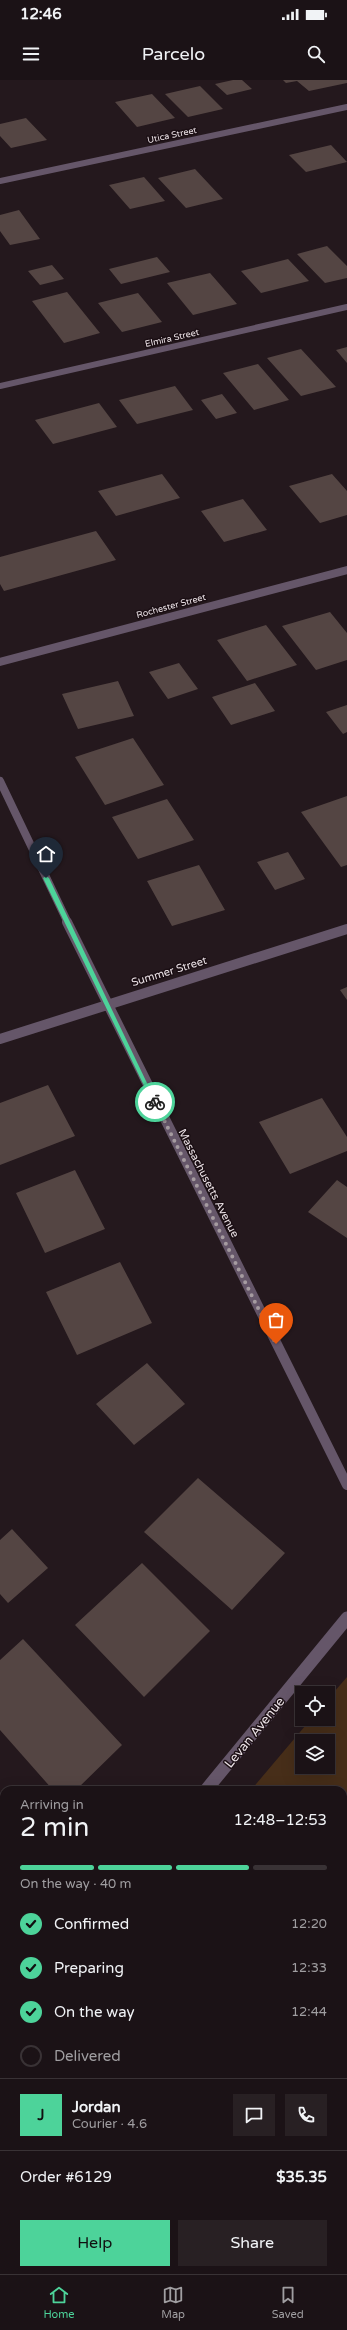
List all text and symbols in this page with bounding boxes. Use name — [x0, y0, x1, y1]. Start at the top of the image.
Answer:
text: 12:46 — [20, 5, 62, 23]
icon: menu — [20, 43, 42, 65]
text: Parcelo — [142, 43, 205, 65]
icon: search — [305, 43, 327, 65]
street label: Utica Street — [146, 125, 198, 146]
street label: Elmira Street — [144, 327, 201, 350]
street label: Rochester Street — [135, 592, 208, 621]
pin — [29, 837, 63, 878]
icon: home — [35, 843, 57, 865]
street label: Summer Street — [130, 954, 208, 989]
courier — [135, 1082, 175, 1122]
icon: bike — [144, 1091, 166, 1113]
street label: Massachusetts Avenue — [175, 1127, 242, 1240]
pin — [259, 1303, 293, 1344]
icon: bag — [265, 1309, 287, 1331]
map controls — [295, 1686, 335, 1774]
button: locate — [295, 1686, 335, 1726]
street label: Levan Avenue — [221, 1694, 288, 1771]
button: layers — [295, 1734, 335, 1774]
text: Arriving in — [20, 1797, 84, 1813]
text: 12:48–12:53 — [234, 1811, 327, 1829]
text: 2 min — [20, 1812, 89, 1843]
text: On the way · 40 m — [20, 1876, 132, 1892]
icon: check — [20, 1913, 42, 1935]
text: Confirmed — [54, 1915, 129, 1933]
text: 12:20 — [291, 1916, 327, 1932]
icon: check — [20, 1957, 42, 1979]
text: Preparing — [54, 1959, 124, 1977]
text: 12:33 — [291, 1960, 327, 1976]
icon: check — [20, 2001, 42, 2023]
text: On the way — [54, 2003, 134, 2021]
text: 12:44 — [291, 2004, 327, 2020]
text: Delivered — [54, 2047, 121, 2065]
button: chat — [233, 2094, 275, 2136]
button: phone — [285, 2094, 327, 2136]
text: Jordan — [72, 2098, 121, 2116]
text: J — [38, 2106, 45, 2124]
text: Courier · 4.6 — [72, 2116, 147, 2132]
text: Order #6129 — [20, 2168, 112, 2186]
text: $35.35 — [276, 2168, 327, 2186]
button: Help — [20, 2220, 170, 2266]
button: Share — [178, 2220, 327, 2266]
tab: Home — [43, 2284, 75, 2321]
tab: Map — [161, 2284, 185, 2321]
tab: Saved — [272, 2284, 304, 2321]

